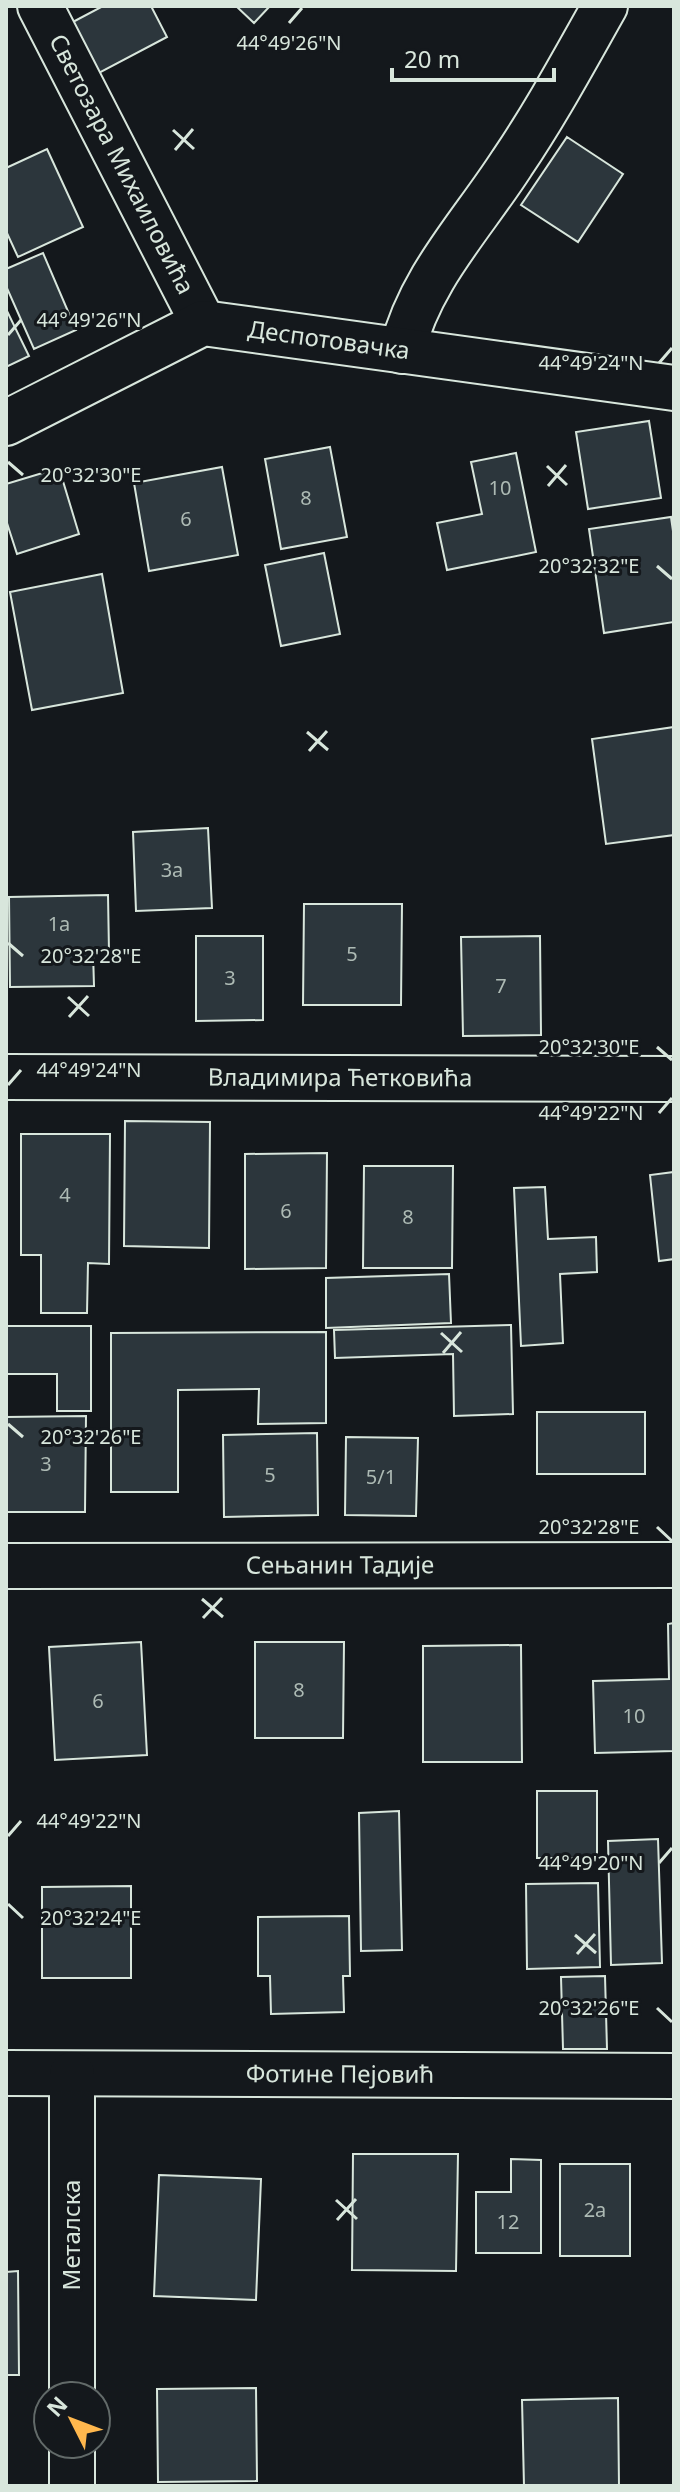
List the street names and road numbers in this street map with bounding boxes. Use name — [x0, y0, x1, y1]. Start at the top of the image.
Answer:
street label: Светозара Михаиловића — [42, 28, 203, 299]
street label: Деспотовачка — [246, 311, 412, 366]
street label: Владимира Ћетковића — [208, 1060, 472, 1093]
street label: Сењанин Тадије — [246, 1547, 434, 1581]
street label: Фотине Пејовић — [246, 2056, 434, 2090]
street label: Металска — [54, 2180, 87, 2290]

